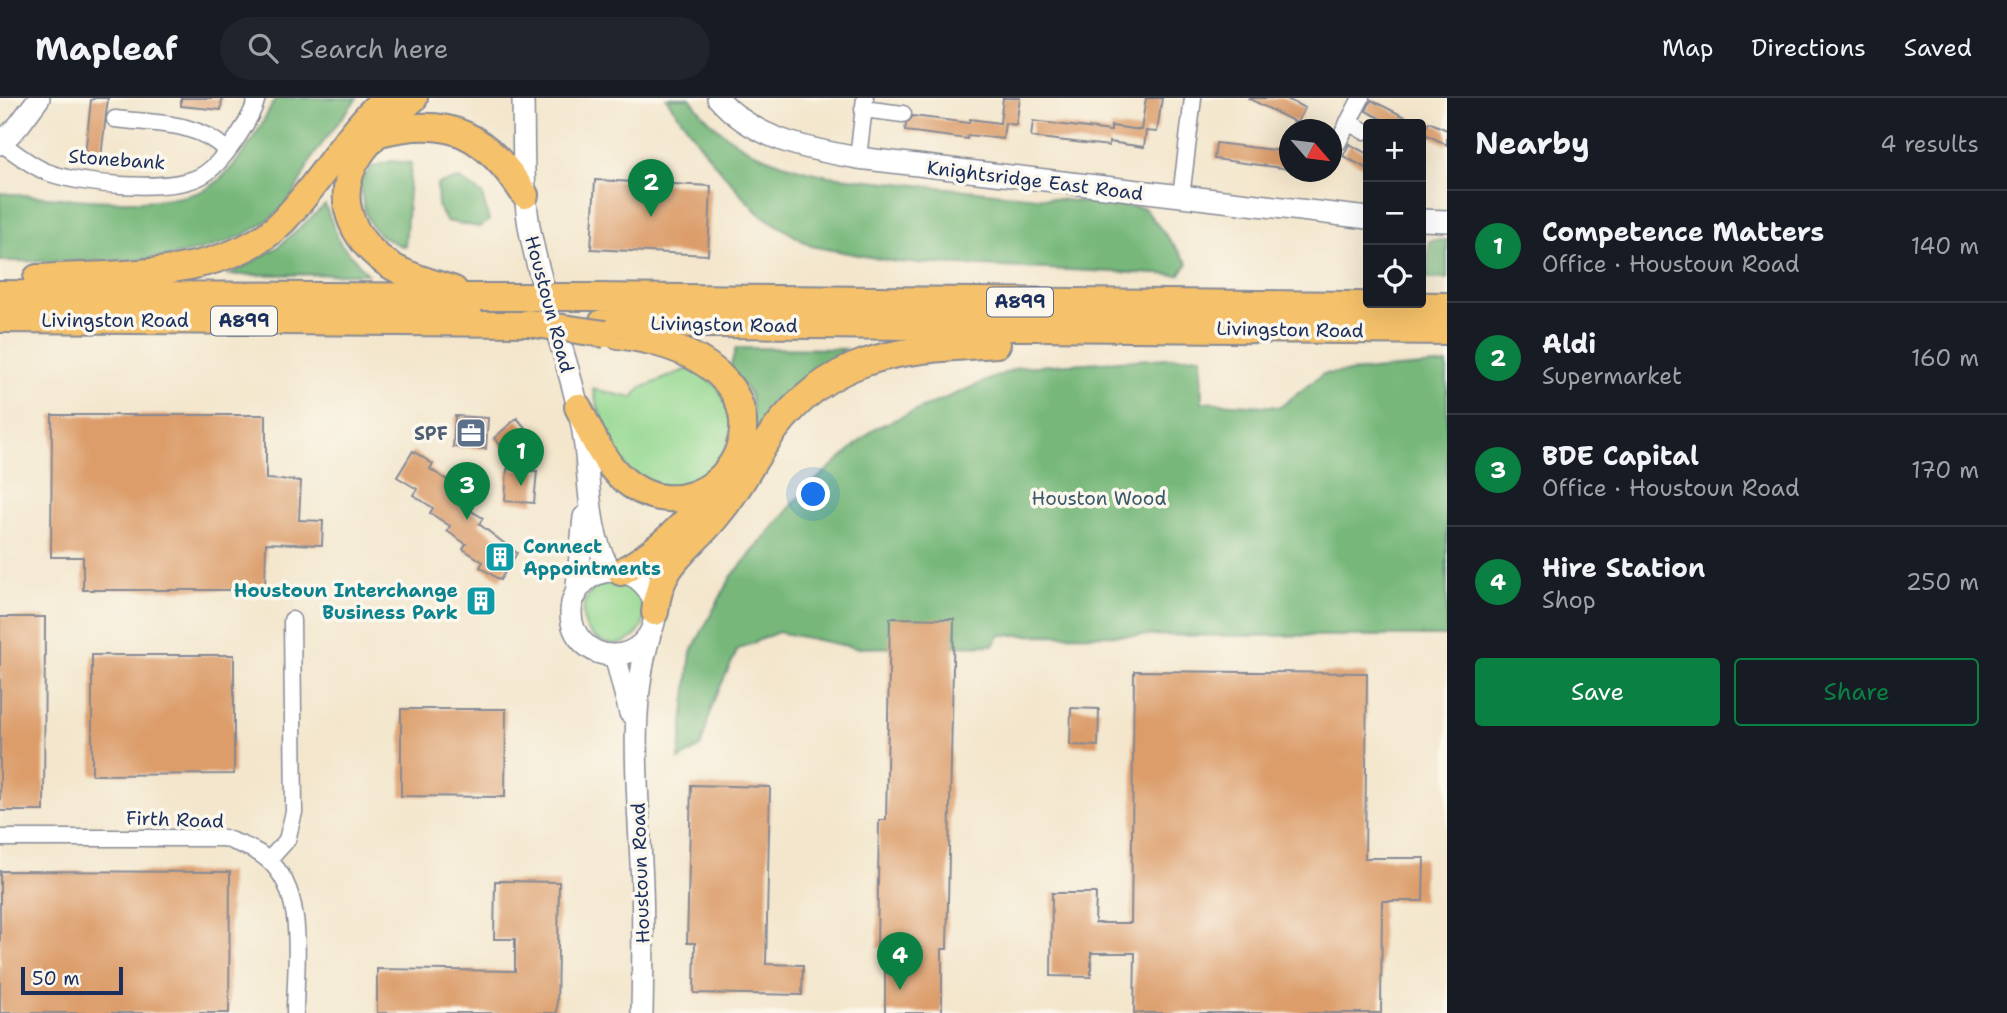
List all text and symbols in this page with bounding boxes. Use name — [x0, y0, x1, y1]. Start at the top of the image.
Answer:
search box — [220, 17, 710, 80]
text: Mapleaf — [35, 26, 178, 71]
icon: search — [244, 29, 282, 67]
text: Search here — [300, 31, 448, 66]
text: Map — [1662, 32, 1713, 64]
text: Directions — [1751, 32, 1866, 64]
text: Saved — [1904, 32, 1972, 64]
north arrow — [1279, 119, 1342, 182]
map controls — [1363, 119, 1426, 308]
button: + — [1363, 119, 1426, 182]
text: Nearby — [1475, 123, 1590, 164]
text: 4 results — [1880, 129, 1979, 159]
street label: Stonebank — [68, 144, 166, 175]
street label: Knightsridge East Road — [925, 155, 1144, 206]
pin: 2 — [628, 159, 674, 217]
button: − — [1363, 182, 1426, 245]
text: Competence Matters — [1542, 214, 1824, 249]
text: 1 — [1493, 231, 1503, 261]
text: 140 m — [1911, 231, 1979, 261]
street label: Houstoun Road — [519, 233, 580, 375]
button: locate — [1363, 245, 1426, 308]
text: Office · Houstoun Road — [1542, 249, 1799, 279]
road number: A899 — [987, 288, 1053, 316]
road number: A899 — [211, 306, 277, 336]
street label: Livingston Road — [41, 308, 189, 333]
street label: Livingston Road — [650, 311, 798, 338]
street label: Livingston Road — [1216, 316, 1364, 343]
text: Aldi — [1542, 326, 1596, 361]
text: 2 — [1490, 343, 1506, 373]
text: 160 m — [1911, 343, 1979, 373]
text: Supermarket — [1542, 361, 1682, 391]
office icon: SPF — [454, 416, 488, 450]
place label: SPF — [414, 421, 448, 446]
pin: 1 — [498, 428, 544, 486]
text: BDE Capital — [1542, 438, 1699, 473]
text: 3 — [1490, 455, 1506, 485]
text: 170 m — [1911, 455, 1979, 485]
pin: 3 — [444, 462, 490, 520]
text: Office · Houstoun Road — [1542, 473, 1799, 503]
your location — [796, 477, 830, 511]
park label: Houston Wood — [1032, 486, 1166, 511]
place label: Connect Appointments — [523, 534, 661, 581]
building icon: Connect Appointments — [483, 540, 517, 574]
text: Hire Station — [1542, 550, 1705, 585]
text: 4 — [1490, 567, 1506, 597]
text: 250 m — [1906, 567, 1979, 597]
place label: Houstoun Interchange Business Park — [234, 578, 458, 625]
building icon: Houstoun Interchange Business Park — [464, 584, 498, 618]
text: Shop — [1542, 585, 1596, 615]
button: Save — [1475, 658, 1720, 726]
button: Share — [1734, 658, 1979, 726]
street label: Houstoun Road — [626, 802, 655, 944]
street label: Firth Road — [126, 805, 224, 834]
pin: 4 — [877, 932, 923, 990]
scale bar — [21, 964, 122, 996]
text: 50 m — [32, 966, 80, 991]

